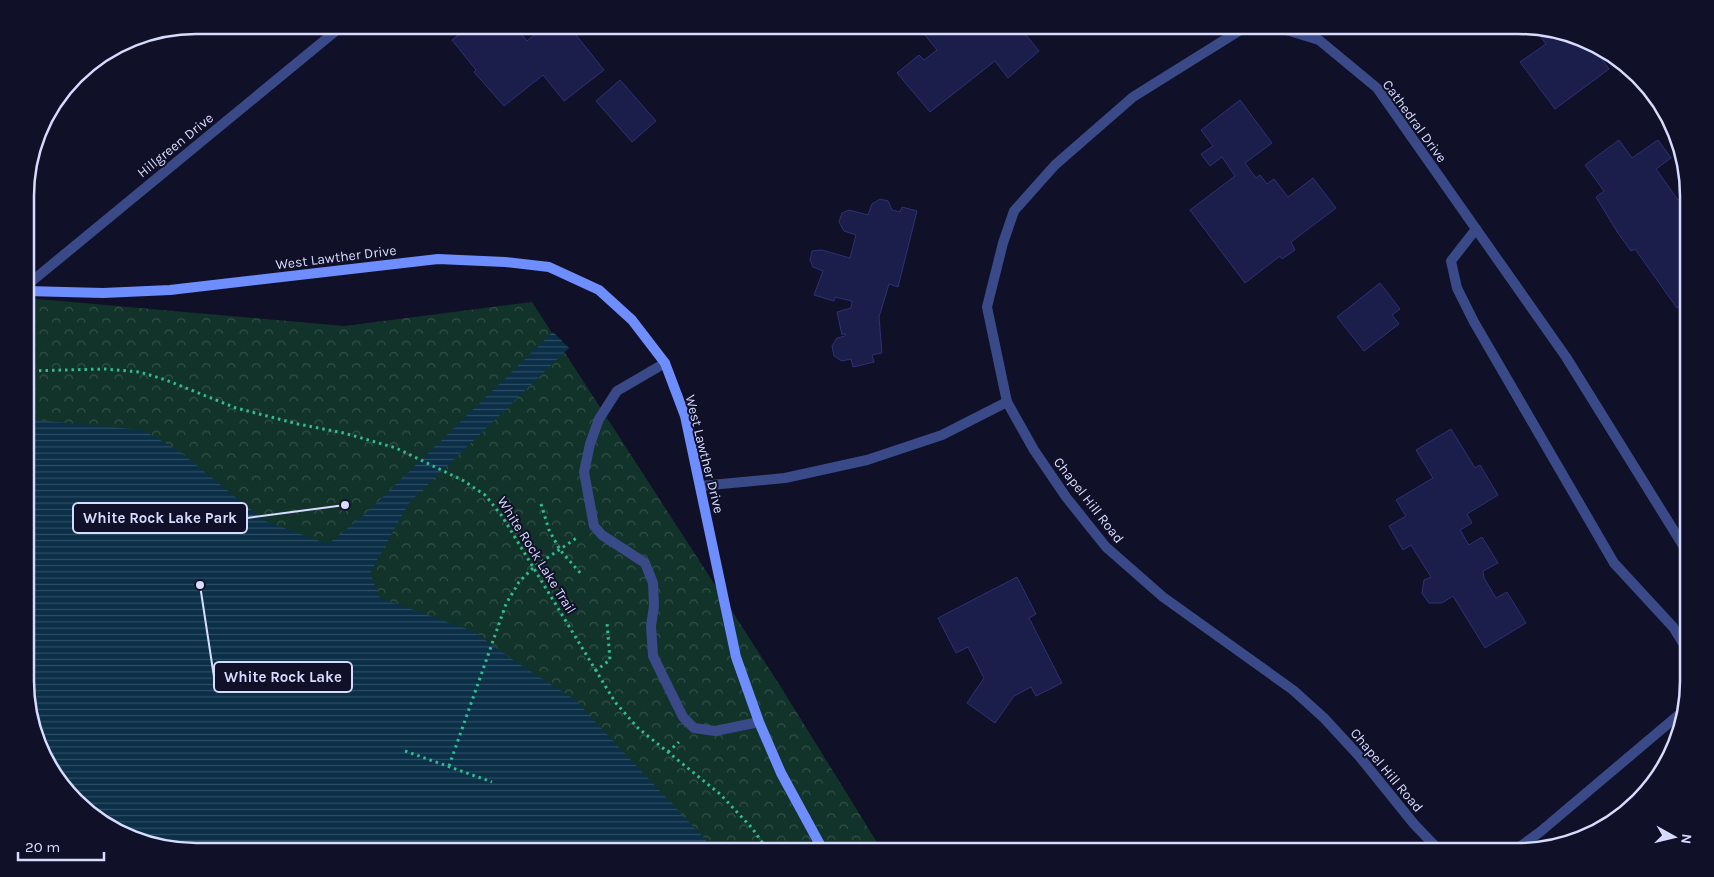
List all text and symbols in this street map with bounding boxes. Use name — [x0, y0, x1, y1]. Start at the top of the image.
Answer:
street label: Cathedral Drive — [1379, 77, 1450, 166]
street label: Hillgreen Drive — [134, 109, 217, 181]
street label: West Lawther Drive — [275, 242, 397, 273]
street label: West Lawther Drive — [682, 393, 727, 515]
street label: Chapel Hill Road — [1050, 454, 1127, 547]
street label: White Rock Lake Trail — [494, 493, 580, 617]
callout: White Rock Lake Park — [73, 503, 247, 533]
text: White Rock Lake Park — [83, 509, 237, 527]
callout: White Rock Lake — [214, 662, 352, 692]
text: White Rock Lake — [224, 668, 342, 686]
street label: Chapel Hill Road — [1347, 725, 1427, 816]
north arrow — [1649, 812, 1699, 862]
scale bar — [18, 830, 104, 862]
text: N — [1677, 833, 1695, 845]
text: 20 m — [25, 838, 60, 856]

